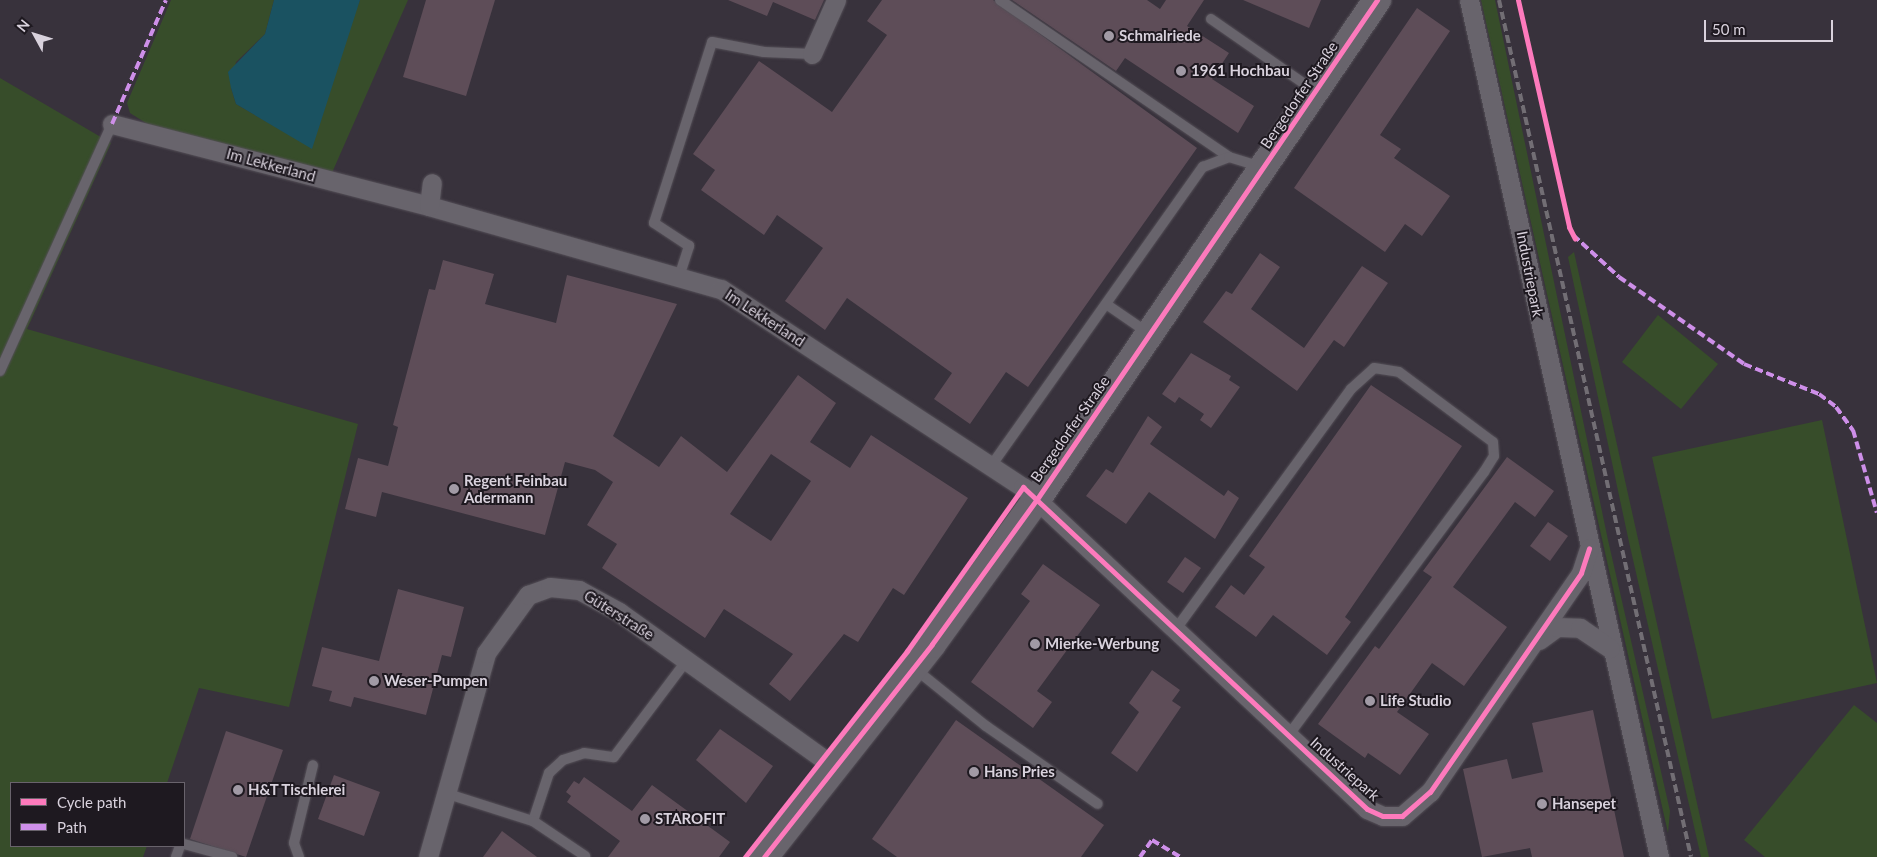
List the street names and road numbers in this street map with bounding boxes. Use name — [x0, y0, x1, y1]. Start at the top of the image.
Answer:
street label: Bergedorfer Straße — [1256, 38, 1342, 152]
street label: Im Lekkerland — [225, 144, 317, 186]
street label: Industriepark — [1513, 230, 1547, 318]
street label: Im Lekkerland — [722, 286, 808, 350]
street label: Bergedorfer Straße — [1027, 372, 1113, 486]
street label: Güterstraße — [581, 586, 657, 644]
street label: Industriepark — [1307, 733, 1383, 805]

